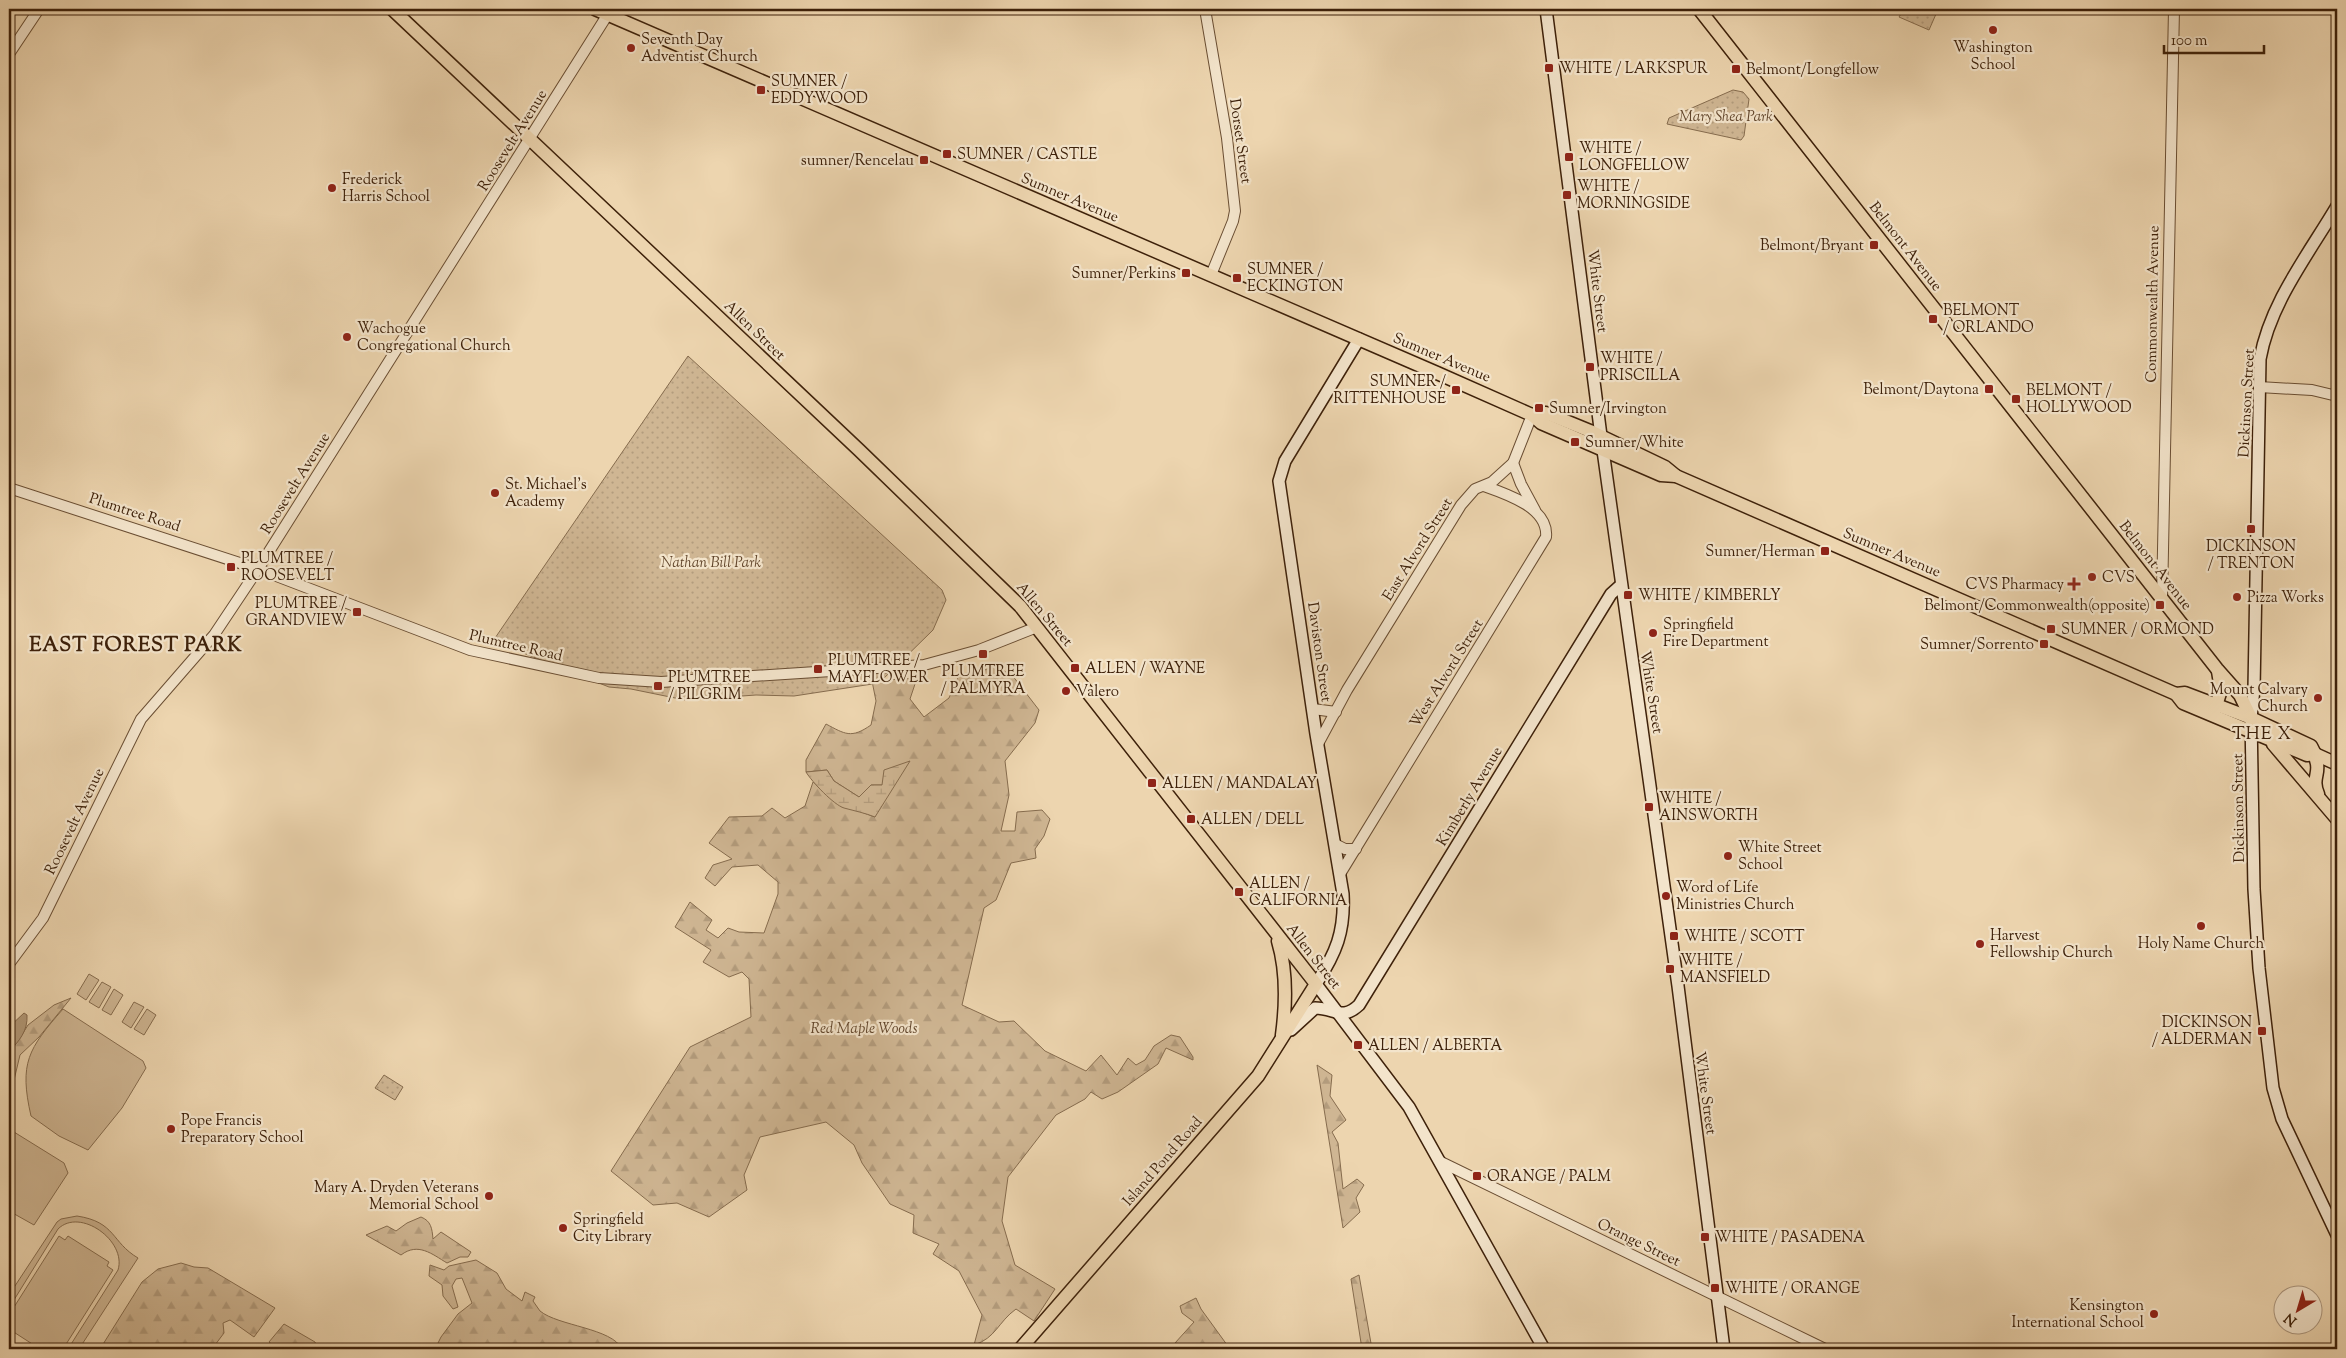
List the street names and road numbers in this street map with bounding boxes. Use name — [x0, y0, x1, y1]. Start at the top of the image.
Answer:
street label: Roosevelt Avenue — [474, 86, 553, 196]
street label: Dorset Street — [1223, 97, 1256, 185]
street label: Sumner Avenue — [1017, 168, 1122, 228]
street label: Belmont Avenue — [1863, 198, 1946, 296]
street label: Commonwealth Avenue — [2142, 225, 2165, 383]
street label: White Street — [1581, 248, 1612, 334]
street label: Allen Street — [719, 296, 789, 366]
street label: Sumner Avenue — [1389, 328, 1494, 388]
street label: Dickinson Street — [2234, 348, 2261, 458]
street label: Roosevelt Avenue — [257, 429, 336, 539]
street label: Plumtree Road — [86, 489, 183, 538]
street label: East Alvord Street — [1378, 494, 1458, 605]
street label: Belmont Avenue — [2113, 517, 2196, 615]
street label: Sumner Avenue — [1839, 523, 1944, 583]
street label: Allen Street — [1011, 578, 1077, 652]
street label: Daviston Street — [1301, 601, 1336, 704]
street label: West Alvord Street — [1405, 616, 1489, 732]
street label: Plumtree Road — [467, 626, 565, 667]
street label: White Street — [1634, 649, 1667, 735]
street label: Kimberly Avenue — [1432, 743, 1508, 851]
street label: Dickinson Street — [2228, 753, 2251, 863]
street label: Roosevelt Avenue — [40, 765, 110, 878]
street label: Allen Street — [1280, 920, 1345, 994]
street label: White Street — [1688, 1050, 1721, 1136]
street label: Island Pond Road — [1118, 1112, 1208, 1211]
street label: Orange Street — [1593, 1214, 1683, 1273]

